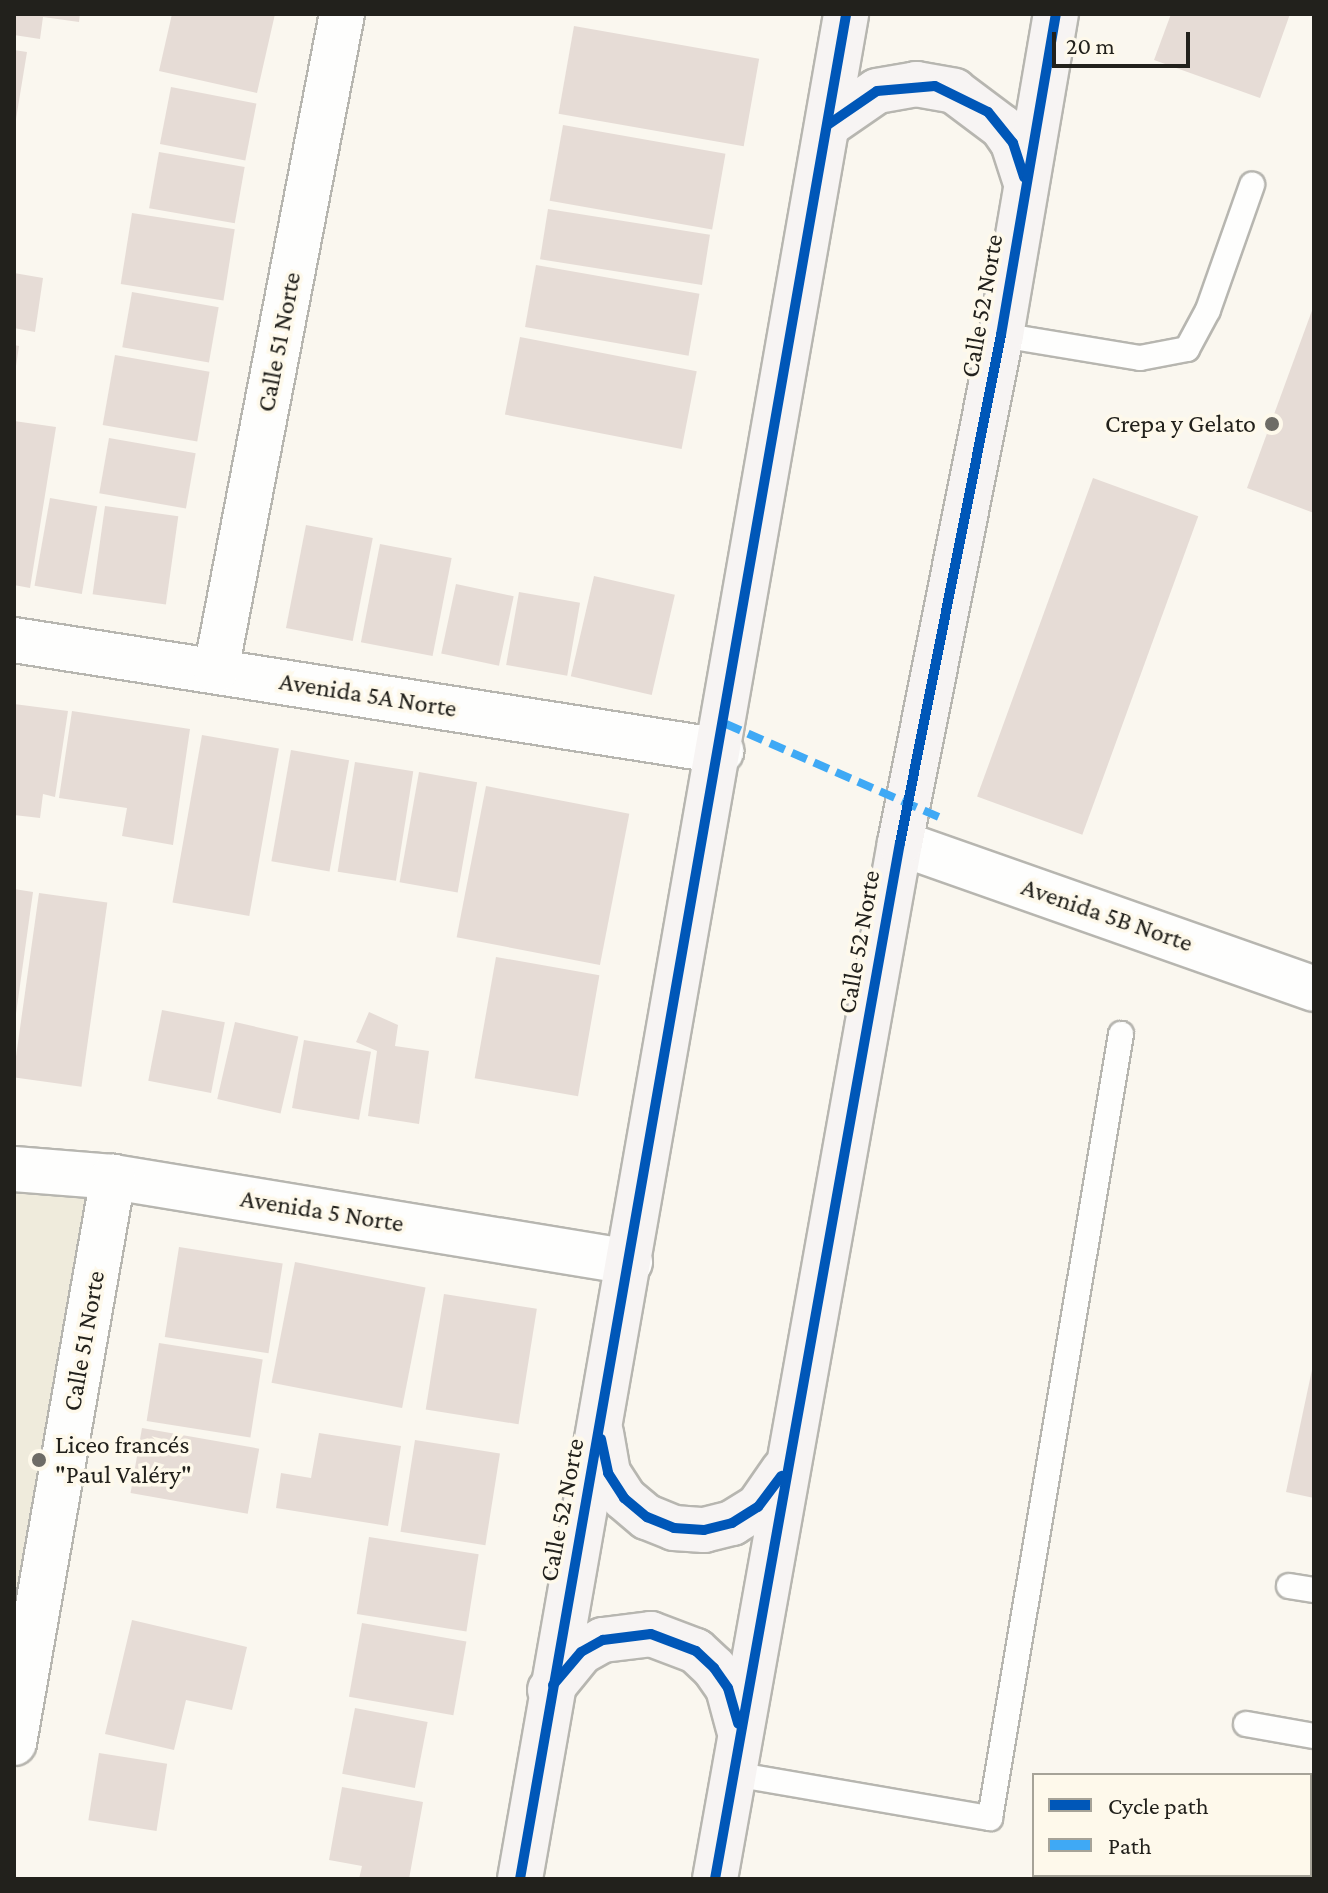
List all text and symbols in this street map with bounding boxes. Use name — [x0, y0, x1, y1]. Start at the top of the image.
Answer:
scale bar — [1056, 16, 1194, 66]
text: 20 m — [1066, 32, 1115, 59]
street label: Calle 52 Norte — [954, 232, 1010, 380]
street label: Calle 51 Norte — [250, 269, 308, 415]
place label: Crepa y Gelato — [1105, 408, 1256, 440]
marker: Crepa y Gelato — [1263, 415, 1281, 433]
street label: Avenida 5A Norte — [277, 666, 459, 724]
street label: Calle 52 Norte — [831, 868, 887, 1016]
street label: Avenida 5B Norte — [1017, 871, 1197, 959]
street label: Avenida 5 Norte — [238, 1183, 406, 1239]
street label: Calle 51 Norte — [56, 1268, 112, 1414]
place label: Liceo francés "Paul Valéry" — [55, 1429, 192, 1490]
street label: Calle 52 Norte — [533, 1436, 591, 1584]
marker: Liceo francés "Paul Valéry" — [30, 1451, 48, 1469]
legend — [1032, 1773, 1312, 1877]
text: Cycle path — [1108, 1792, 1209, 1819]
text: Path — [1108, 1832, 1152, 1859]

